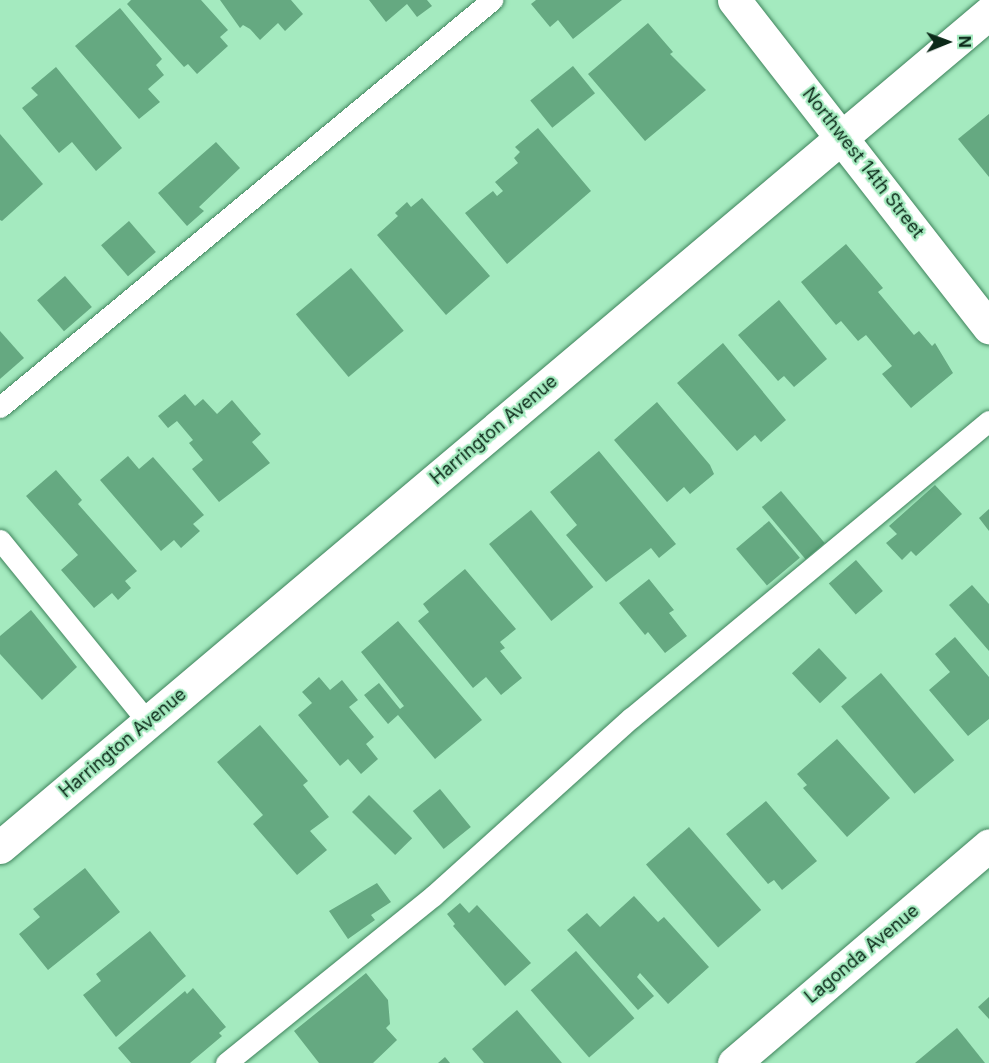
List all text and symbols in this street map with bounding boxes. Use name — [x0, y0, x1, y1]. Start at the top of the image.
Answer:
north arrow — [917, 12, 977, 72]
text: N — [955, 35, 975, 48]
street label: Northwest 14th Street — [798, 84, 928, 242]
street label: Harrington Avenue — [426, 371, 562, 489]
street label: Harrington Avenue — [55, 684, 191, 802]
street label: Lagonda Avenue — [801, 900, 923, 1008]

